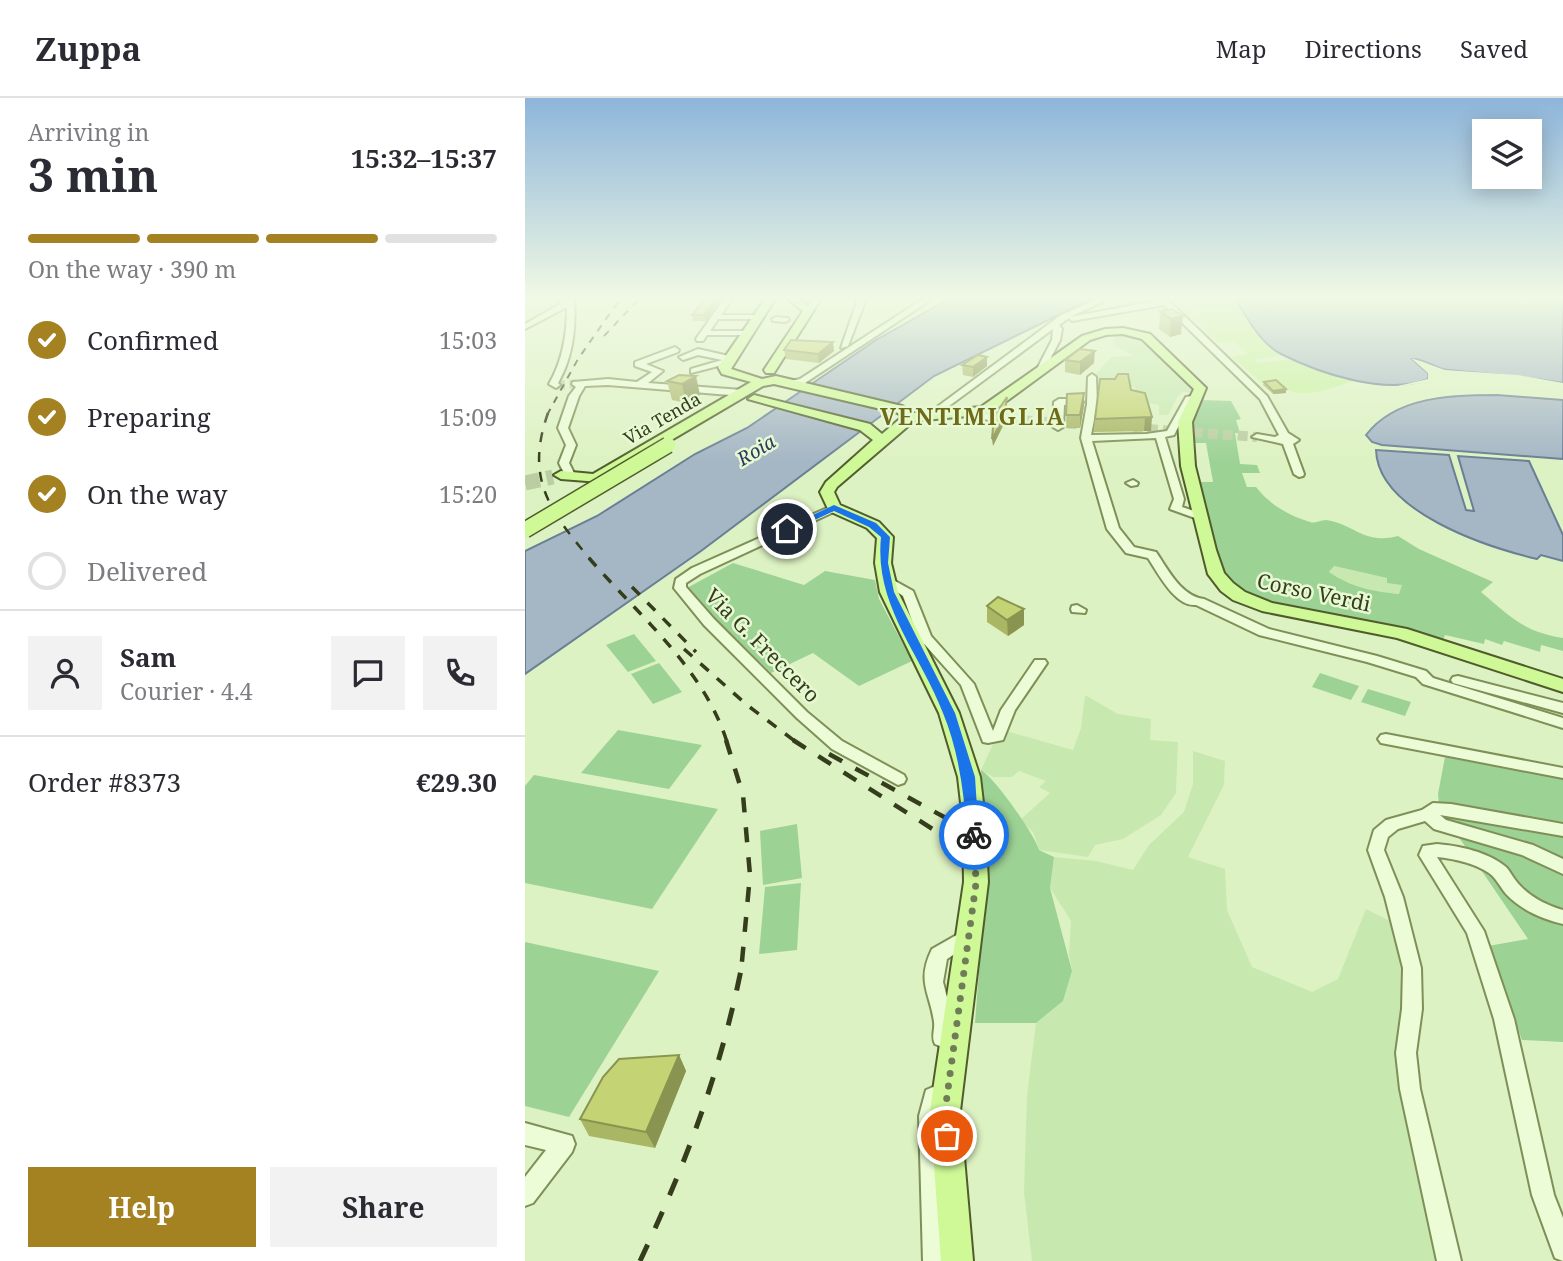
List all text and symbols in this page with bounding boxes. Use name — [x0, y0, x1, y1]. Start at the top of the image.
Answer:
text: Zuppa — [35, 26, 141, 71]
text: Map — [1216, 32, 1267, 65]
text: Directions — [1305, 32, 1422, 65]
text: Saved — [1460, 32, 1528, 65]
text: Arriving in — [28, 116, 149, 148]
map controls — [1472, 119, 1542, 189]
button: layers — [1472, 119, 1542, 189]
text: 15:32–15:37 — [351, 140, 497, 176]
text: 3 min — [28, 143, 158, 205]
text: On the way · 390 m — [28, 253, 236, 285]
icon: check — [28, 321, 66, 359]
text: Confirmed — [87, 322, 219, 358]
text: 15:03 — [439, 324, 497, 356]
street label: Via Tenda — [619, 386, 705, 450]
icon: check — [28, 398, 66, 436]
text: Preparing — [87, 399, 211, 435]
district label: VENTIMIGLIA — [880, 400, 1066, 432]
text: 15:09 — [439, 401, 497, 433]
water label: Roia — [731, 428, 780, 472]
icon: check — [28, 475, 66, 513]
text: On the way — [87, 476, 227, 512]
text: 15:20 — [439, 478, 497, 510]
pin — [757, 499, 817, 559]
icon: home — [768, 510, 806, 548]
text: Delivered — [87, 553, 207, 589]
street label: Corso Verdi — [1255, 566, 1374, 618]
street label: Via G. Freccero — [700, 582, 826, 708]
button: person — [28, 636, 102, 710]
button: chat — [331, 636, 405, 710]
button: phone — [423, 636, 497, 710]
text: Sam — [120, 639, 176, 675]
text: Courier · 4.4 — [120, 675, 253, 707]
text: Order #8373 — [28, 764, 181, 800]
text: €29.30 — [416, 764, 497, 800]
courier — [939, 800, 1009, 870]
icon: bike — [955, 816, 993, 854]
pin — [917, 1106, 977, 1166]
icon: bag — [928, 1117, 966, 1155]
button: Help — [28, 1167, 256, 1247]
button: Share — [270, 1167, 497, 1247]

